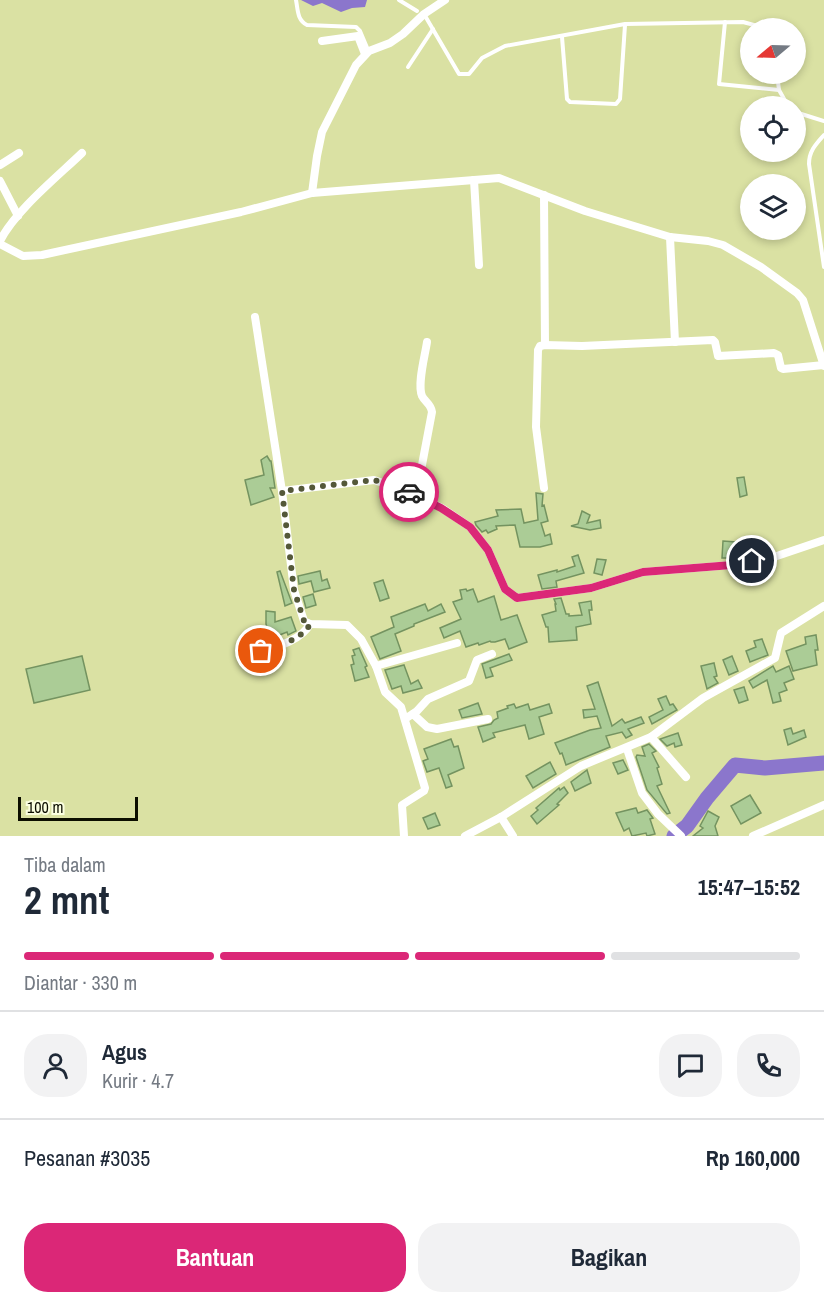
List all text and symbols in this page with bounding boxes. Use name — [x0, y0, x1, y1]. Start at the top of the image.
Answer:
north arrow — [740, 18, 806, 84]
map controls — [740, 18, 806, 240]
button: locate — [740, 96, 806, 162]
button: layers — [740, 174, 806, 240]
courier — [379, 462, 439, 522]
icon: car — [393, 476, 426, 509]
pin — [726, 535, 777, 586]
icon: home — [735, 544, 768, 577]
pin — [235, 625, 286, 676]
icon: bag — [244, 634, 277, 667]
scale bar — [18, 794, 138, 822]
text: 100 m — [27, 796, 63, 818]
text: Tiba dalam — [24, 851, 106, 878]
text: 15:47–15:52 — [698, 872, 800, 902]
text: 2 mnt — [24, 874, 109, 926]
text: Diantar · 330 m — [24, 969, 137, 996]
button: person — [24, 1034, 87, 1097]
button: chat — [659, 1034, 722, 1097]
button: phone — [737, 1034, 800, 1097]
text: Agus — [102, 1037, 147, 1067]
text: Kurir · 4.7 — [102, 1067, 174, 1094]
text: Pesanan #3035 — [24, 1143, 150, 1173]
text: Rp 160,000 — [706, 1143, 800, 1173]
button: Bantuan — [24, 1223, 406, 1292]
button: Bagikan — [418, 1223, 800, 1292]

